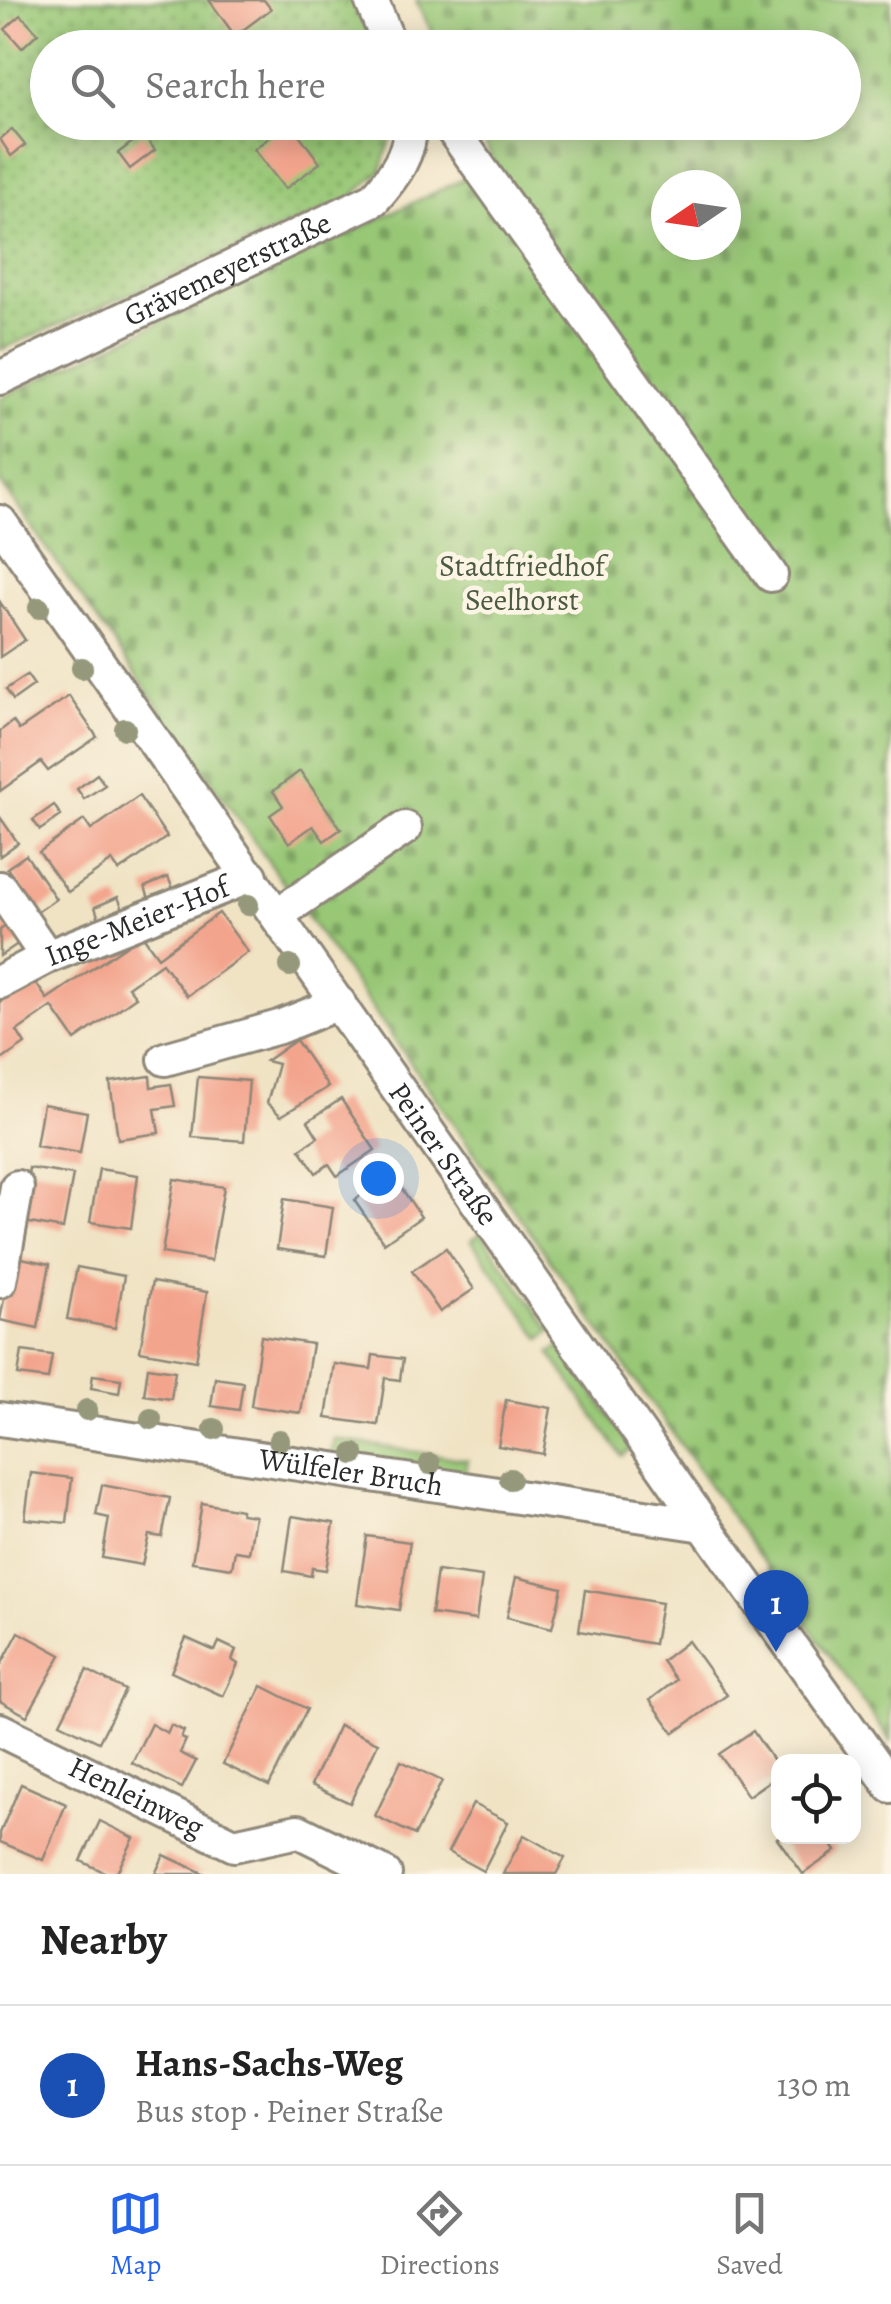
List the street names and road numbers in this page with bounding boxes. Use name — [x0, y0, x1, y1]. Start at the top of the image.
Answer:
street label: Grävemeyerstraße — [117, 203, 337, 336]
street label: Inge-Meier-Hof — [39, 865, 238, 976]
street label: Peiner Straße — [379, 1074, 508, 1234]
street label: Wülfeler Bruch — [255, 1438, 446, 1505]
street label: Henleinweg — [62, 1747, 211, 1847]

